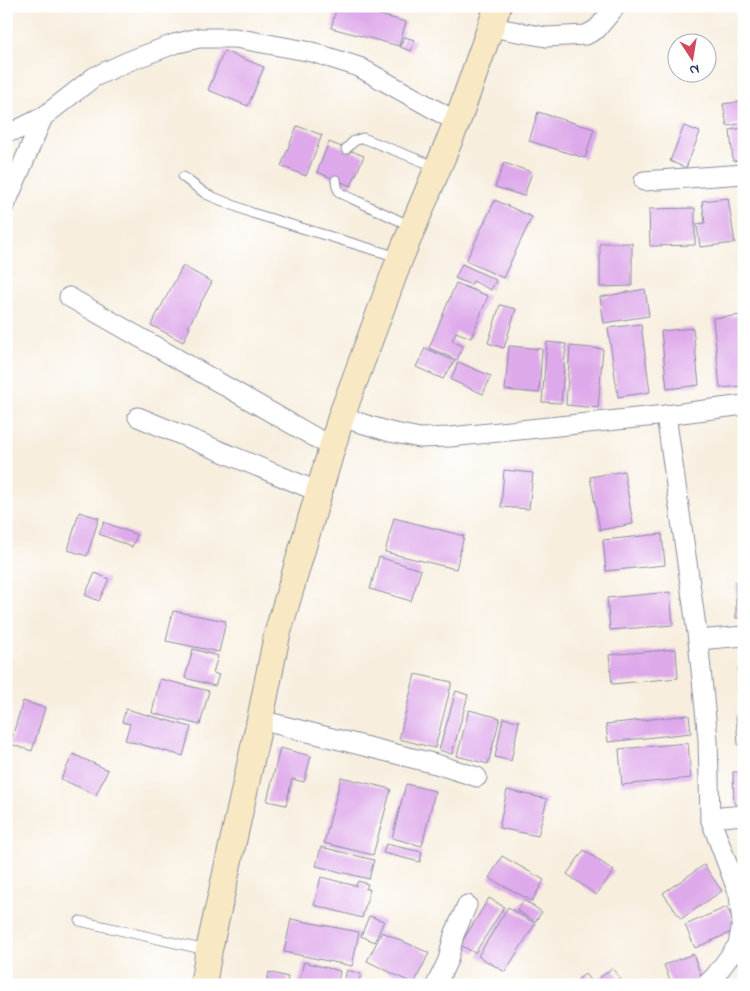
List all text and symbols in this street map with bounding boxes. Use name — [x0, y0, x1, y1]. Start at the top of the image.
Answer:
north arrow — [668, 32, 718, 82]
text: N — [688, 58, 701, 81]

